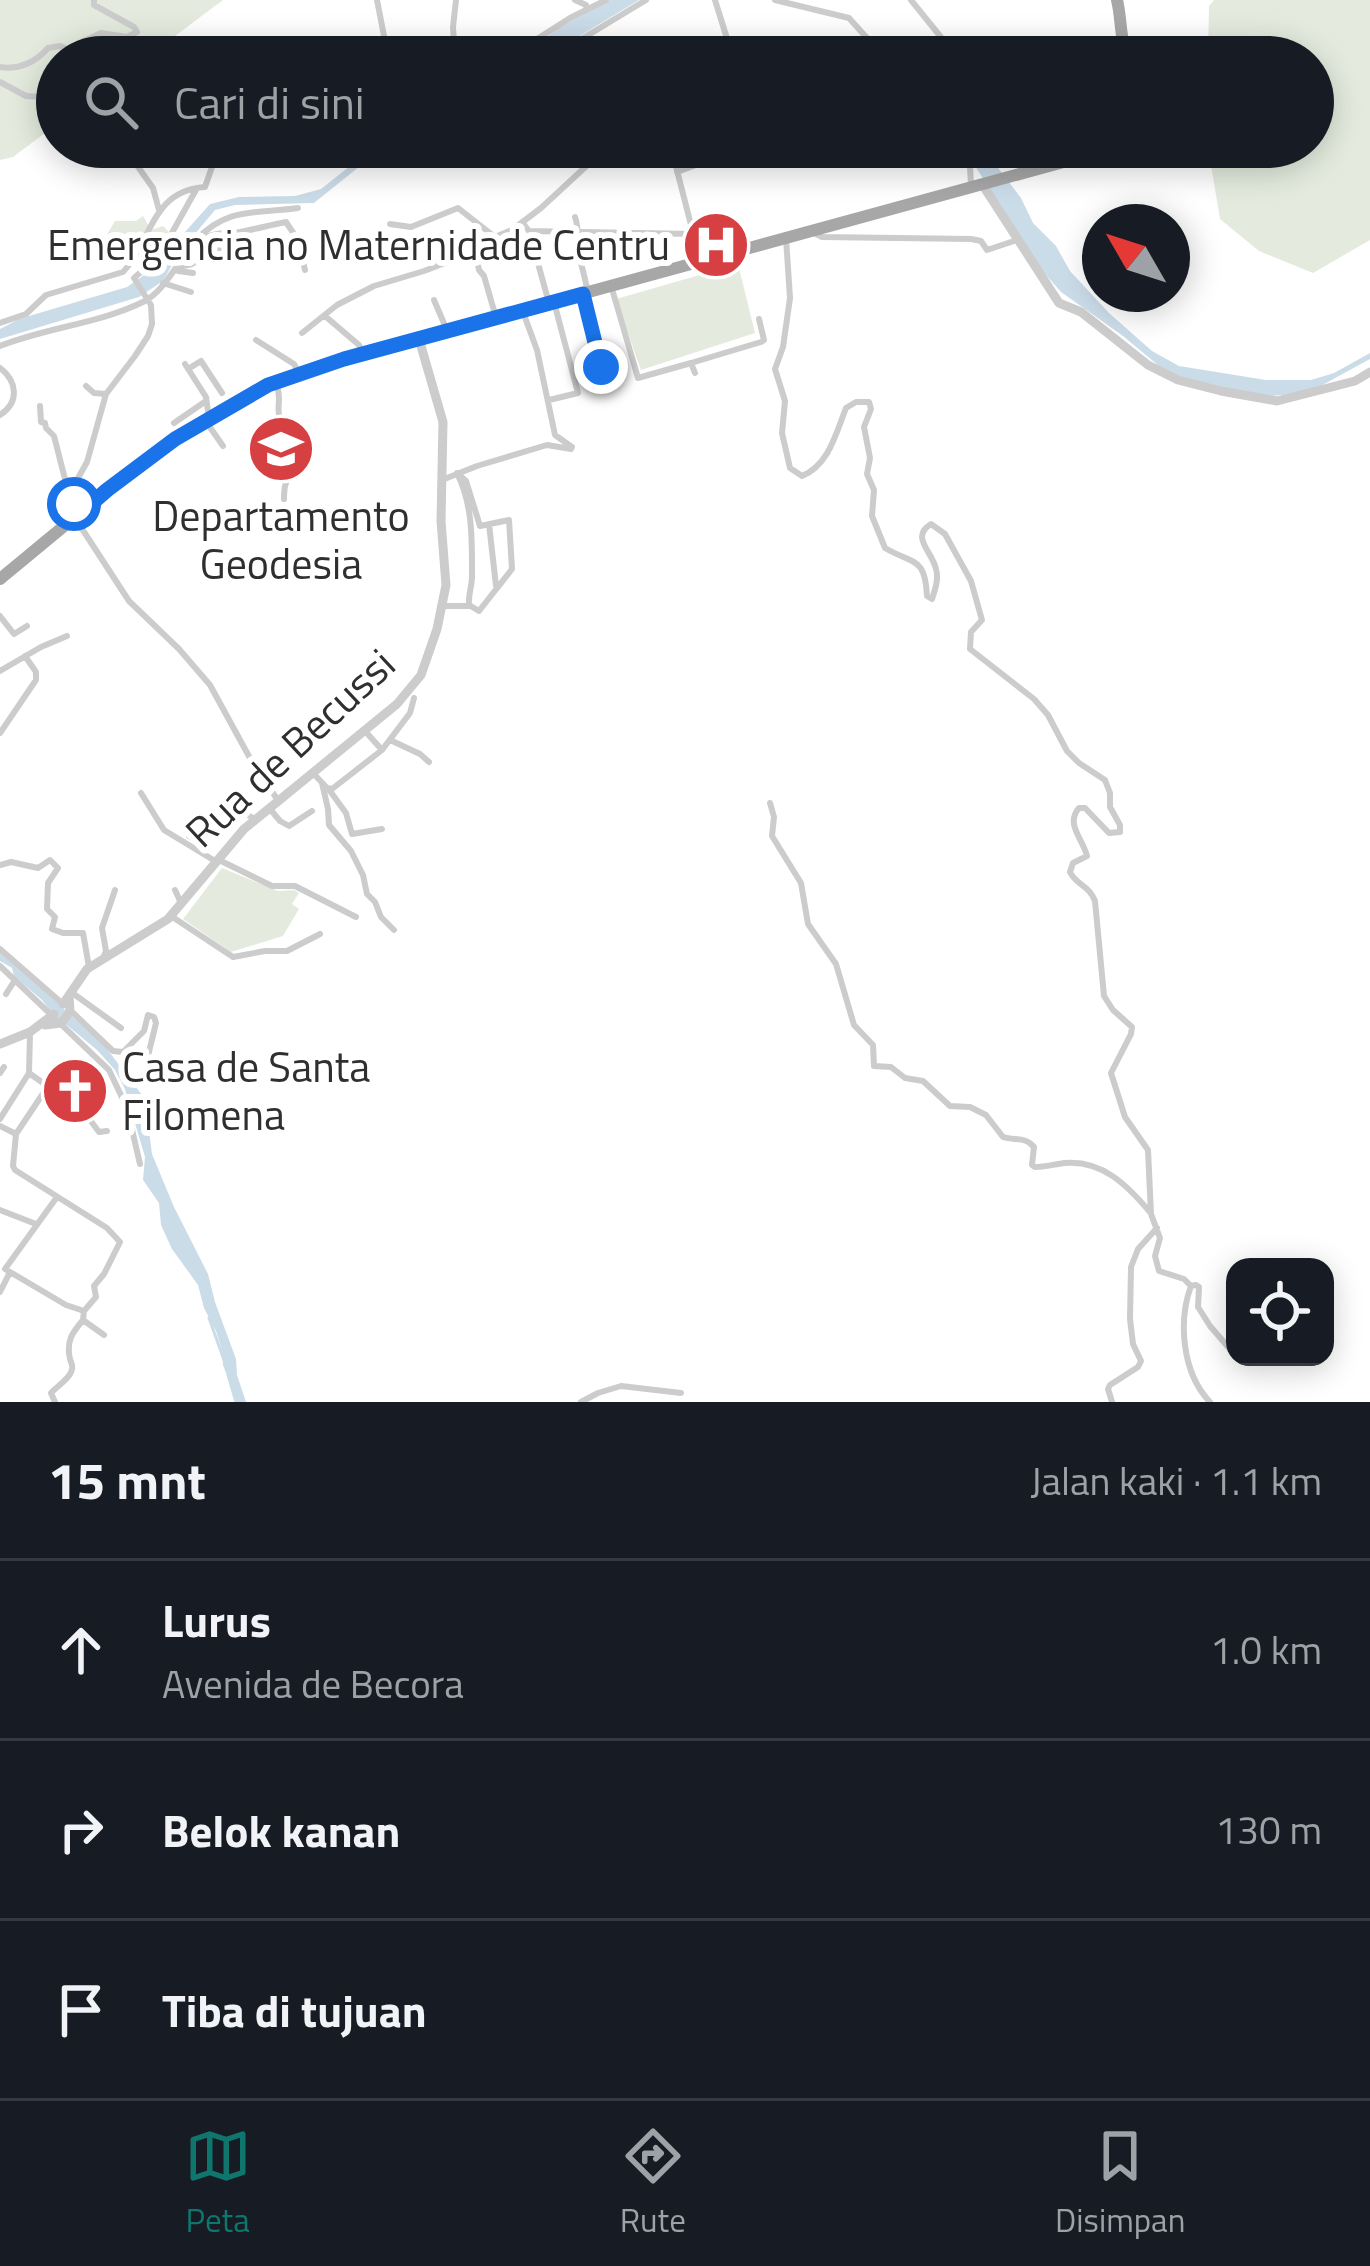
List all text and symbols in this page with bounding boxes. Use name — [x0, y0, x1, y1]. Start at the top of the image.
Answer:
search box — [36, 36, 1334, 168]
text: Cari di sini — [174, 68, 365, 136]
icon: search — [78, 69, 144, 135]
north arrow — [1082, 204, 1190, 312]
hospital icon: Emergencia no Maternidade Centru — [681, 210, 751, 280]
place label: Emergencia no Maternidade Centru — [47, 212, 670, 276]
route end — [574, 340, 628, 394]
school or university icon: Departamento Geodesia — [246, 414, 316, 484]
route start — [47, 477, 101, 531]
place label: Departamento Geodesia — [152, 483, 410, 595]
street label: Rua de Becussi — [170, 633, 409, 862]
place label: Casa de Santa Filomena — [122, 1034, 370, 1146]
church icon: Casa de Santa Filomena — [40, 1056, 110, 1126]
map controls — [1226, 1258, 1334, 1366]
button: locate — [1226, 1258, 1334, 1366]
text: 15 mnt — [48, 1441, 206, 1519]
text: Jalan kaki · 1.1 km — [1030, 1451, 1322, 1510]
text: Lurus — [162, 1586, 271, 1654]
icon: ahead — [48, 1617, 114, 1683]
text: 1.0 km — [1210, 1620, 1322, 1679]
text: Avenida de Becora — [162, 1654, 464, 1713]
text: Belok kanan — [162, 1796, 400, 1864]
icon: right — [48, 1797, 114, 1863]
text: 130 m — [1215, 1800, 1322, 1859]
text: Tiba di tujuan — [162, 1976, 427, 2044]
icon: arrive — [48, 1977, 114, 2043]
tab: Peta — [185, 2123, 251, 2245]
tab: Rute — [620, 2123, 686, 2245]
tab: Disimpan — [1055, 2123, 1185, 2245]

